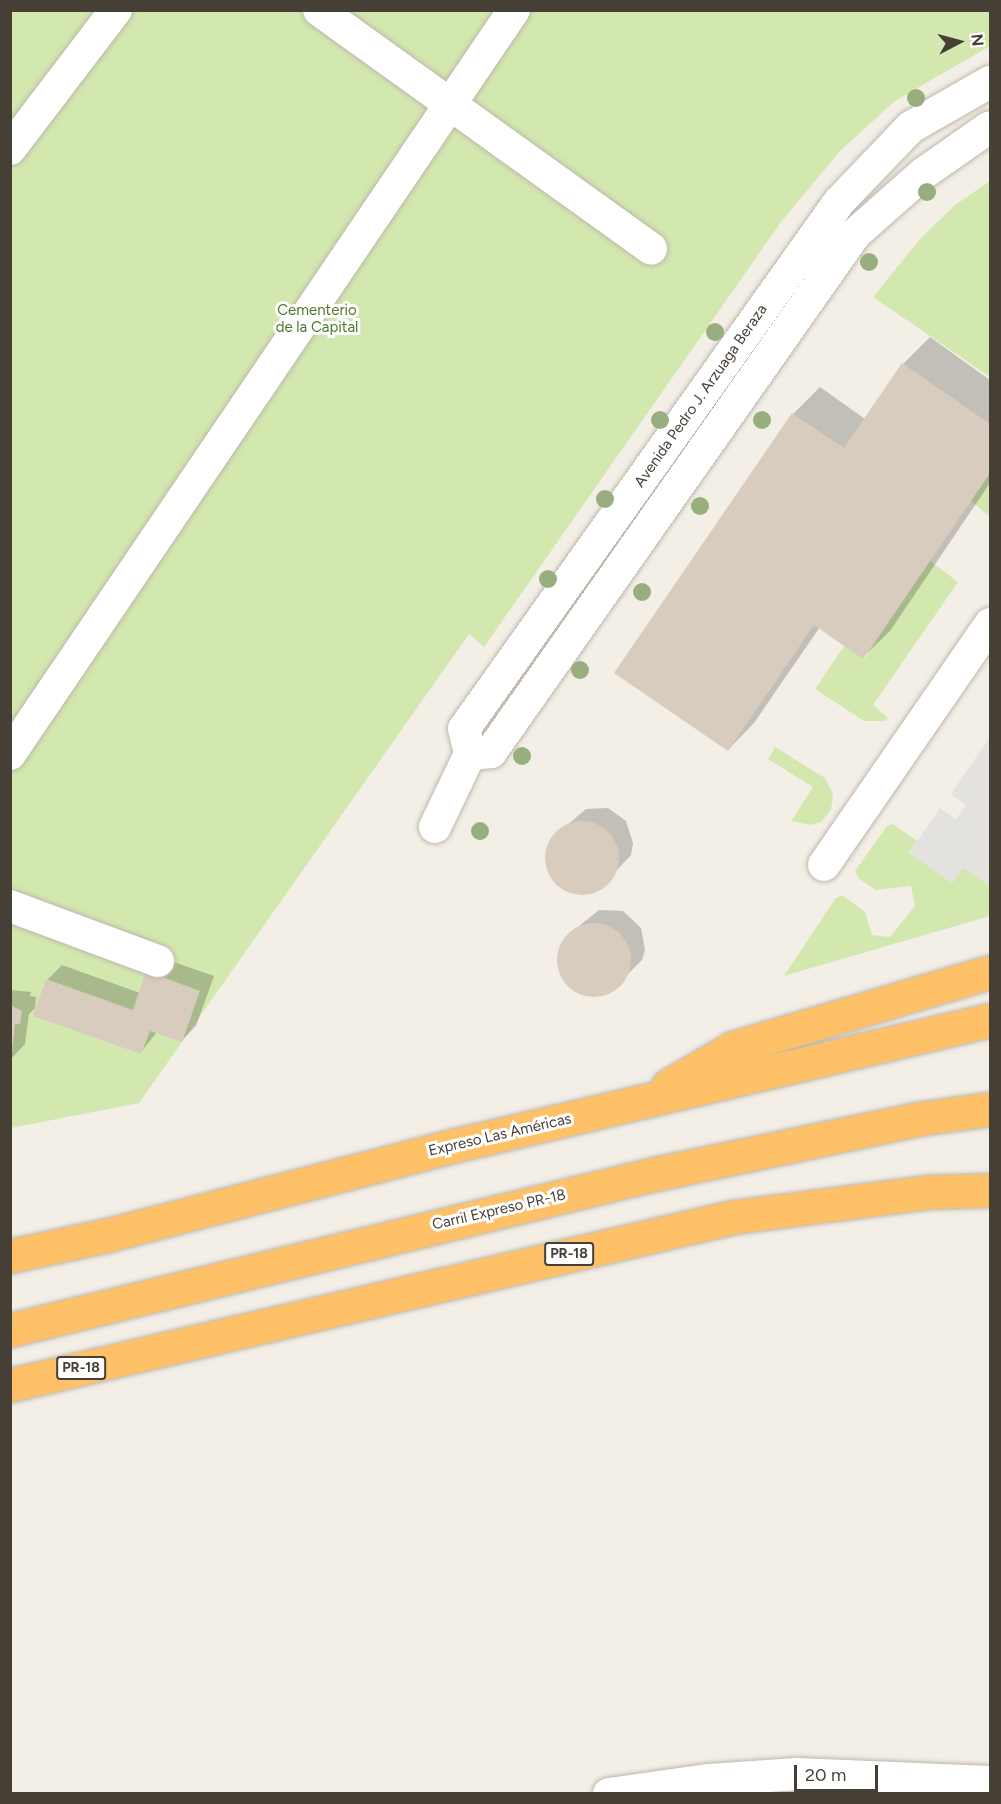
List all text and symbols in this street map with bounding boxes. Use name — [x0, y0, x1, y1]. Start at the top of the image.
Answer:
north arrow — [929, 12, 989, 72]
text: N — [967, 33, 987, 47]
park label: Cementerio de la Capital — [276, 301, 358, 336]
street label: Avenida Pedro J. Arzuaga Beraza — [631, 301, 771, 491]
street label: Expreso Las Américas — [427, 1110, 573, 1160]
street label: Carril Expreso PR-18 — [431, 1186, 567, 1234]
road number: PR-18 — [544, 1243, 594, 1265]
road number: PR-18 — [56, 1357, 106, 1379]
scale bar — [797, 1753, 881, 1791]
text: 20 m — [805, 1764, 846, 1786]

